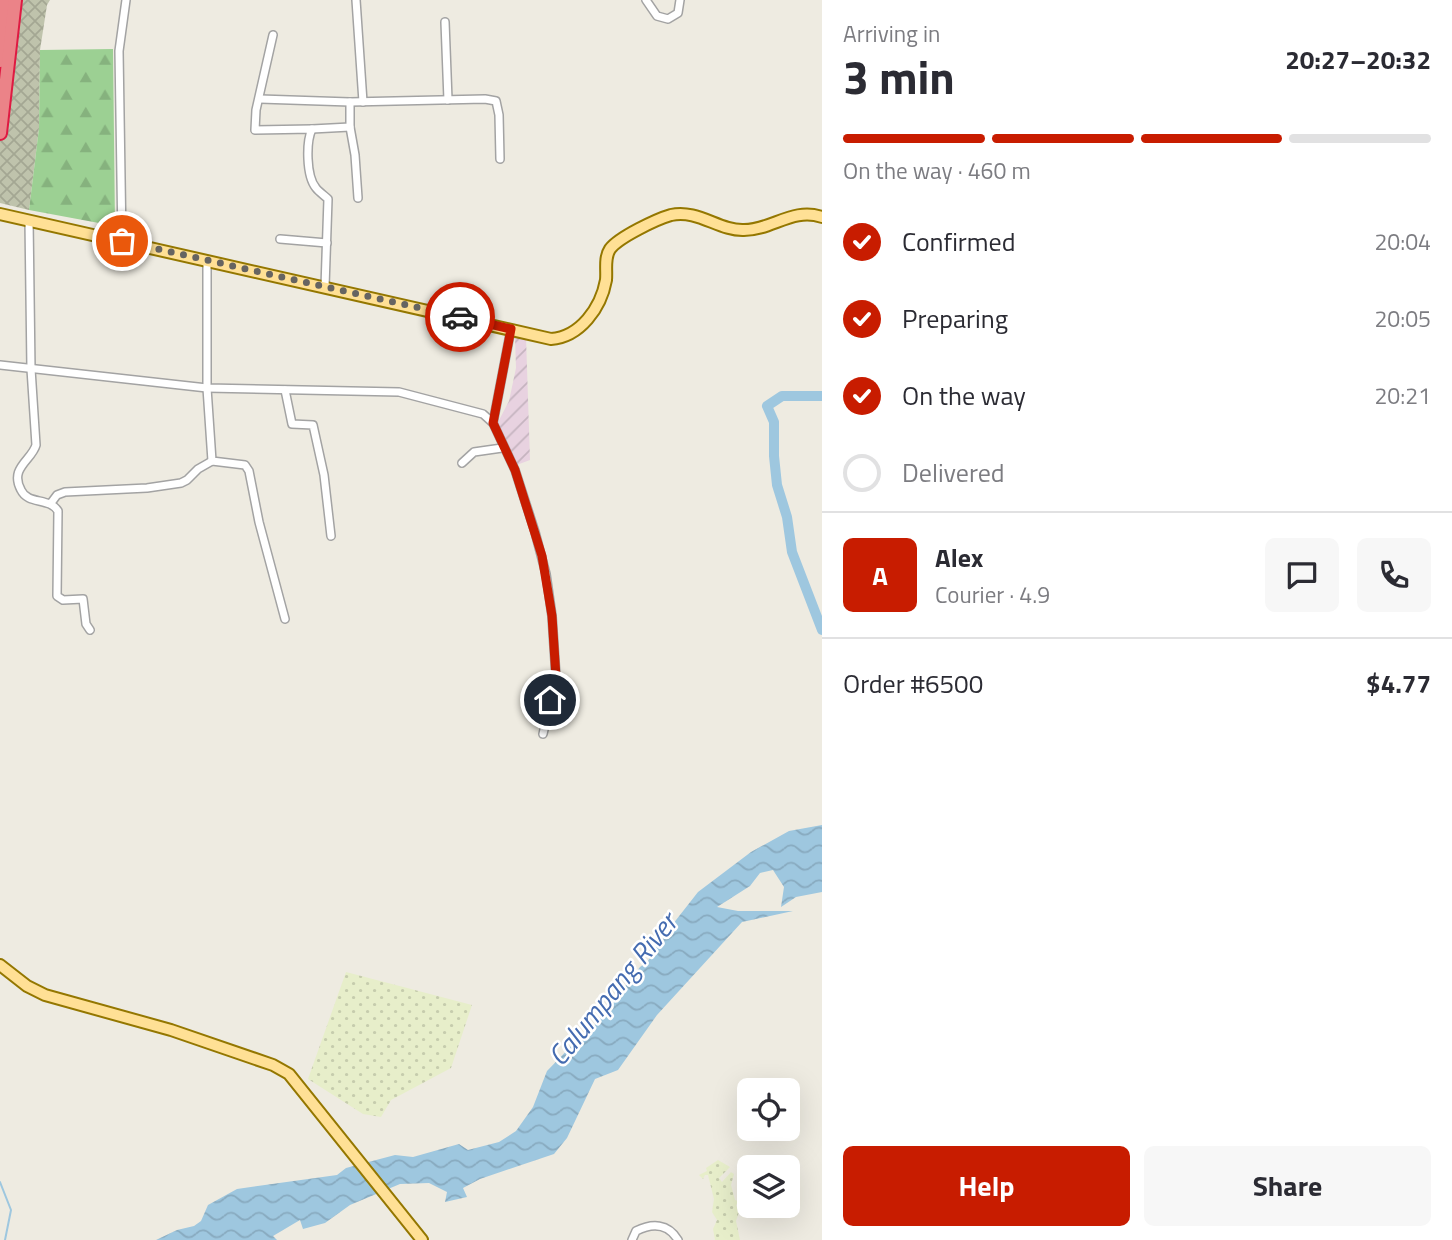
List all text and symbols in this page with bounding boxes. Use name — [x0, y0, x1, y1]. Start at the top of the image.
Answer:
text: Arriving in — [843, 16, 940, 51]
text: 20:27–20:32 — [1285, 40, 1431, 79]
text: 3 min — [843, 42, 955, 112]
text: On the way · 460 m — [843, 153, 1031, 188]
pin — [92, 211, 152, 271]
icon: bag — [103, 222, 141, 260]
text: Confirmed — [902, 222, 1016, 261]
icon: check — [843, 223, 881, 261]
text: 20:04 — [1374, 224, 1431, 259]
courier — [425, 282, 495, 352]
icon: car — [441, 298, 479, 336]
text: Preparing — [902, 299, 1008, 338]
icon: check — [843, 300, 881, 338]
text: 20:05 — [1374, 301, 1431, 336]
text: On the way — [902, 376, 1026, 415]
icon: check — [843, 377, 881, 415]
text: 20:21 — [1374, 378, 1431, 413]
text: Delivered — [902, 453, 1005, 492]
text: Alex — [935, 538, 983, 577]
button: chat — [1265, 538, 1339, 612]
button: phone — [1357, 538, 1431, 612]
text: A — [872, 556, 888, 595]
text: Courier · 4.9 — [935, 577, 1050, 612]
text: Order #6500 — [843, 664, 983, 703]
text: $4.77 — [1366, 664, 1431, 703]
pin — [520, 670, 580, 730]
icon: home — [531, 681, 569, 719]
water label: Calumpang River — [537, 901, 689, 1075]
map controls — [737, 1078, 800, 1218]
button: locate — [737, 1078, 800, 1141]
button: Help — [843, 1146, 1130, 1226]
button: Share — [1144, 1146, 1431, 1226]
button: layers — [737, 1155, 800, 1218]

